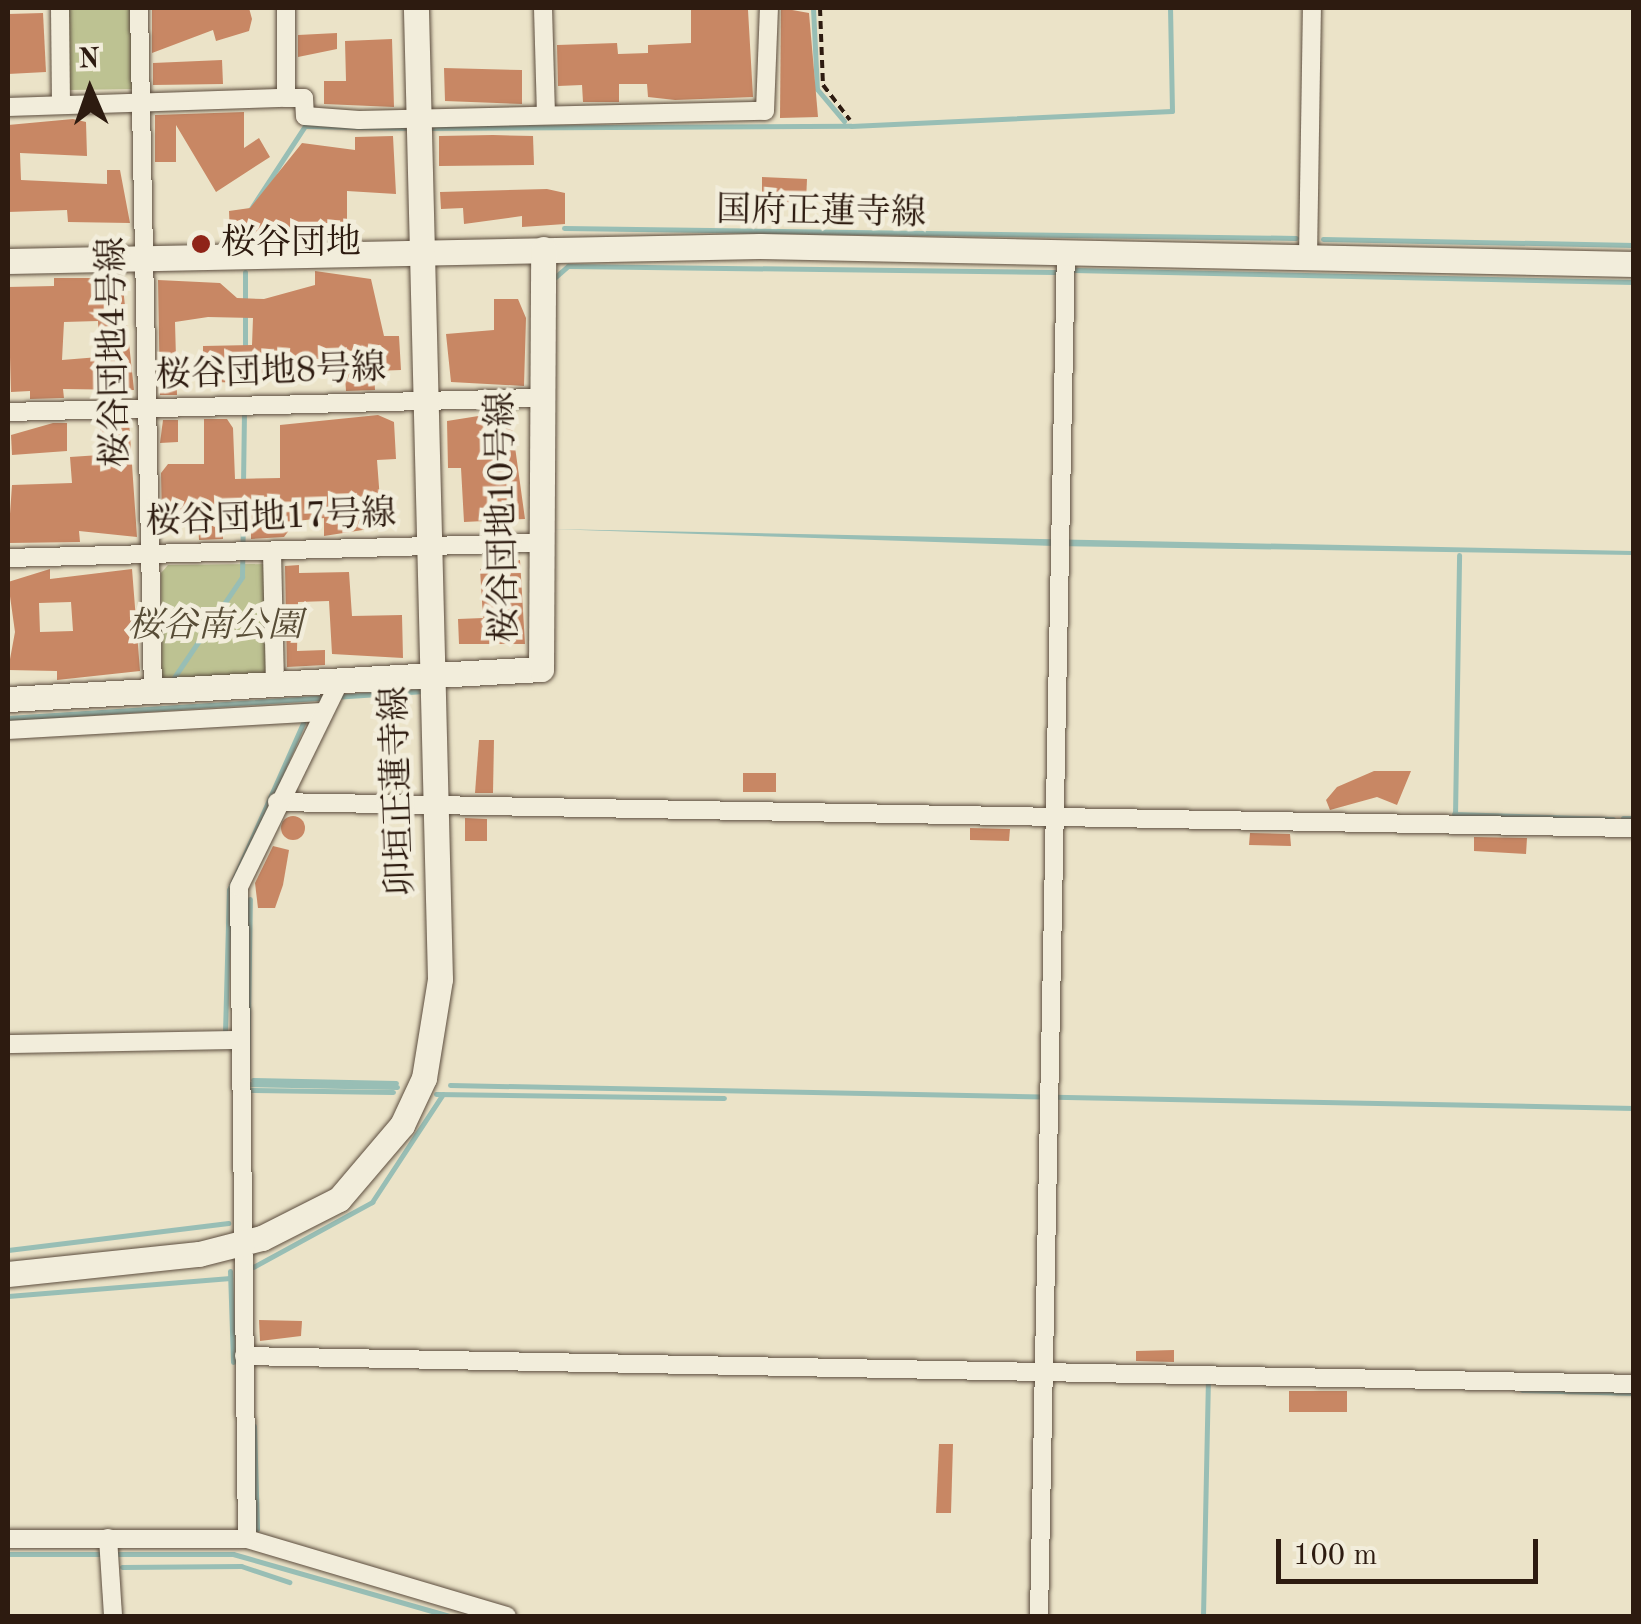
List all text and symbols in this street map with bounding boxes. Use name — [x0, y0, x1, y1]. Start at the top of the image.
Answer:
north arrow — [40, 40, 140, 140]
text: N — [78, 46, 100, 74]
street label: 国府正蓮寺線 — [716, 190, 926, 236]
place label: 桜谷団地 — [221, 223, 361, 265]
marker: 桜谷団地 — [190, 233, 212, 255]
street label: 桜谷団地4号線 — [92, 237, 138, 467]
street label: 桜谷団地8号線 — [155, 348, 387, 398]
street label: 桜谷団地10号線 — [481, 391, 527, 643]
street label: 桜谷団地17号線 — [145, 494, 397, 544]
park label: 桜谷南公園 — [128, 606, 302, 648]
street label: 卯垣正蓮寺線 — [374, 685, 424, 897]
scale bar — [1281, 1519, 1544, 1581]
text: 100 m — [1293, 1541, 1377, 1571]

